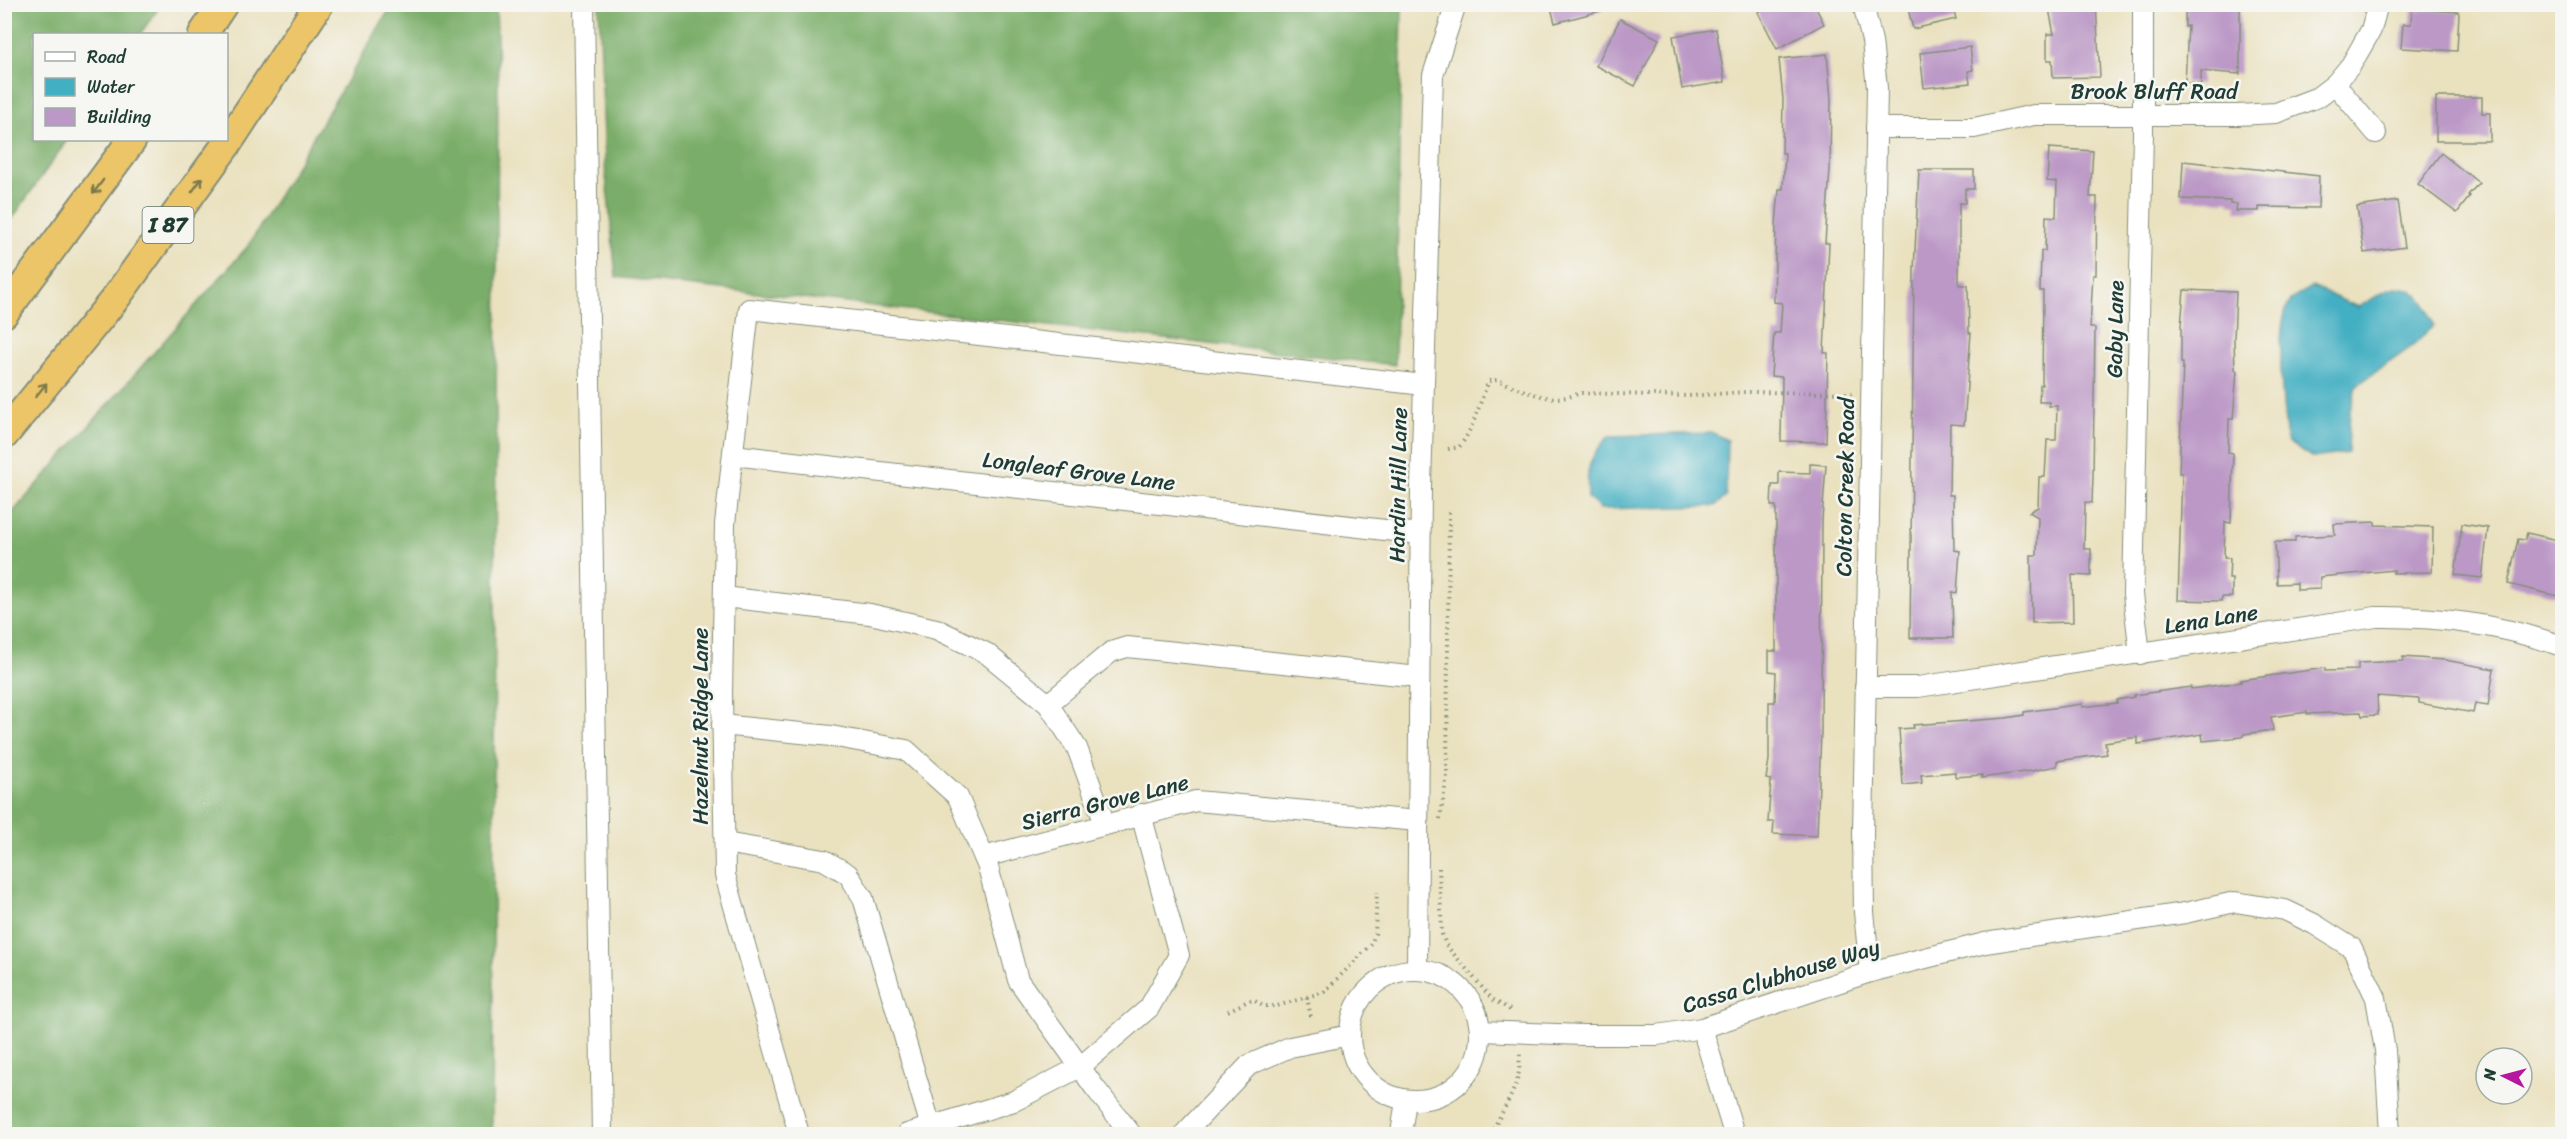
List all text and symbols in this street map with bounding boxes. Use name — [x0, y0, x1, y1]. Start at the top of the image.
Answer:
legend — [33, 33, 228, 141]
text: Road — [87, 41, 127, 73]
text: Water — [87, 71, 136, 103]
street label: Brook Bluff Road — [2071, 72, 2239, 111]
text: Building — [87, 101, 151, 133]
one-way arrow — [191, 177, 204, 193]
one-way arrow — [92, 178, 104, 194]
road number: I 87 — [142, 207, 194, 243]
street label: Gaby Lane — [2095, 279, 2135, 378]
one-way arrow — [35, 382, 48, 398]
street label: Colton Creek Road — [1824, 396, 1866, 577]
street label: Hardin Hill Lane — [1377, 407, 1419, 563]
street label: Longleaf Grove Lane — [980, 440, 1178, 502]
street label: Lena Lane — [2161, 592, 2261, 646]
street label: Hazelnut Ridge Lane — [681, 627, 720, 825]
street label: Sierra Grove Lane — [1017, 762, 1193, 842]
street label: Cassa Clubhouse Way — [1677, 927, 1885, 1025]
north arrow — [2474, 1046, 2534, 1106]
text: N — [2474, 1067, 2505, 1083]

